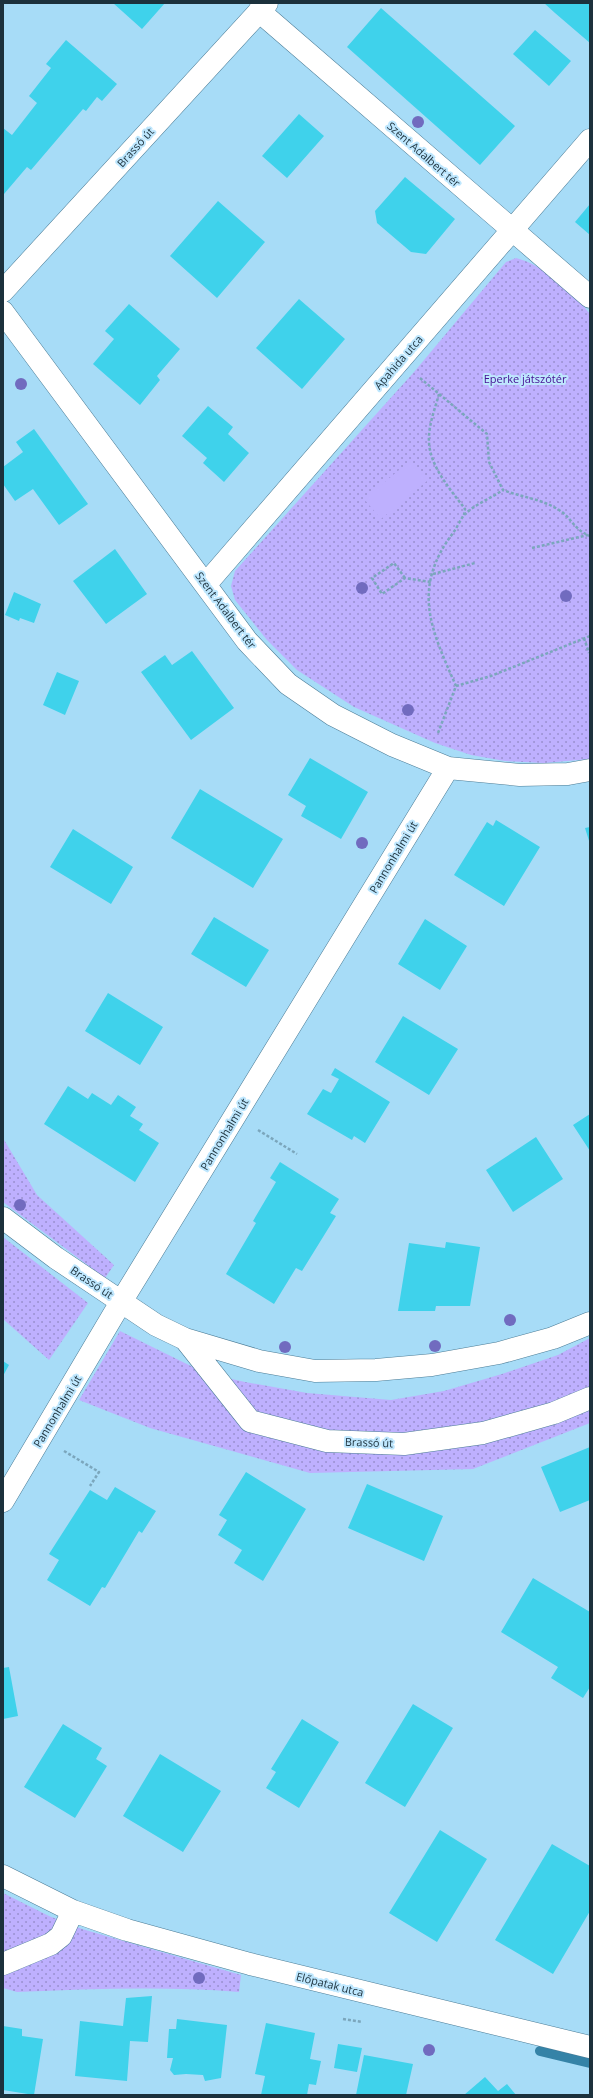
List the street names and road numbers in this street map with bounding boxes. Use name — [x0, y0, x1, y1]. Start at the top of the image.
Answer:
street label: Szent Adalbert tér — [384, 118, 464, 190]
street label: Brassó út — [113, 124, 157, 170]
street label: Apahida utca — [370, 332, 426, 392]
street label: Szent Adalbert tér — [192, 569, 260, 652]
street label: Pannonhalmi út — [366, 818, 421, 896]
street label: Pannonhalmi út — [197, 1095, 252, 1173]
street label: Brassó út — [68, 1262, 116, 1302]
street label: Pannonhalmi út — [30, 1372, 85, 1450]
street label: Brassó út — [345, 1434, 393, 1450]
street label: Előpatak utca — [295, 1968, 365, 2000]

